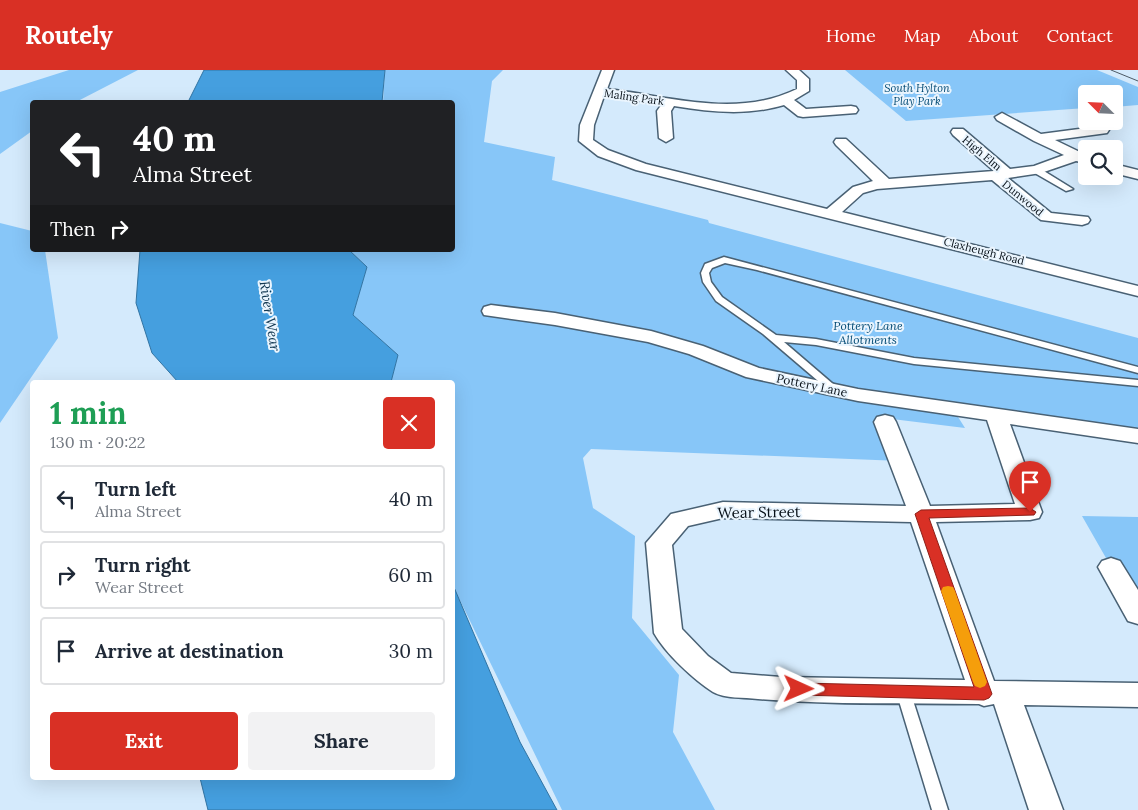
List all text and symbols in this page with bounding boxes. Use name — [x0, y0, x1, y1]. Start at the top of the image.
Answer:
text: Routely — [25, 20, 113, 51]
text: Home — [826, 24, 876, 47]
text: Map — [904, 24, 940, 47]
text: About — [968, 24, 1018, 47]
text: Contact — [1046, 24, 1113, 47]
park label: South Hylton Play Park — [884, 81, 950, 108]
north arrow — [1078, 85, 1122, 130]
map controls — [1078, 85, 1123, 185]
street label: Maling Park — [603, 86, 665, 108]
text: 40 m — [133, 116, 216, 161]
icon: left — [50, 120, 115, 185]
street label: High Elm — [959, 133, 1005, 174]
button: search — [1078, 140, 1123, 185]
text: Alma Street — [133, 160, 252, 188]
street label: Dunwood — [999, 177, 1047, 219]
icon: right — [105, 215, 133, 243]
text: Then — [50, 217, 95, 241]
street label: Claxheugh Road — [942, 234, 1026, 268]
water label: River Wear — [256, 279, 285, 353]
park label: Pottery Lane Allotments — [833, 318, 903, 347]
street label: Pottery Lane — [775, 370, 849, 400]
text: 1 min — [50, 394, 127, 432]
button: close — [383, 397, 435, 449]
text: 130 m · 20:22 — [50, 432, 145, 452]
pin — [1009, 461, 1051, 512]
icon: arrive — [1016, 468, 1044, 496]
text: Turn left — [95, 477, 176, 501]
icon: left — [52, 485, 80, 513]
text: 40 m — [389, 487, 433, 511]
text: Alma Street — [95, 501, 182, 521]
street label: Wear Street — [717, 502, 801, 522]
text: Turn right — [95, 553, 191, 577]
icon: right — [52, 561, 80, 589]
text: 60 m — [388, 563, 433, 587]
text: Wear Street — [95, 577, 184, 597]
icon: arrive — [52, 637, 80, 665]
text: Arrive at destination — [95, 639, 284, 663]
text: 30 m — [389, 639, 433, 663]
position arrow — [772, 662, 824, 714]
button: Exit — [50, 712, 238, 770]
button: Share — [248, 712, 435, 770]

